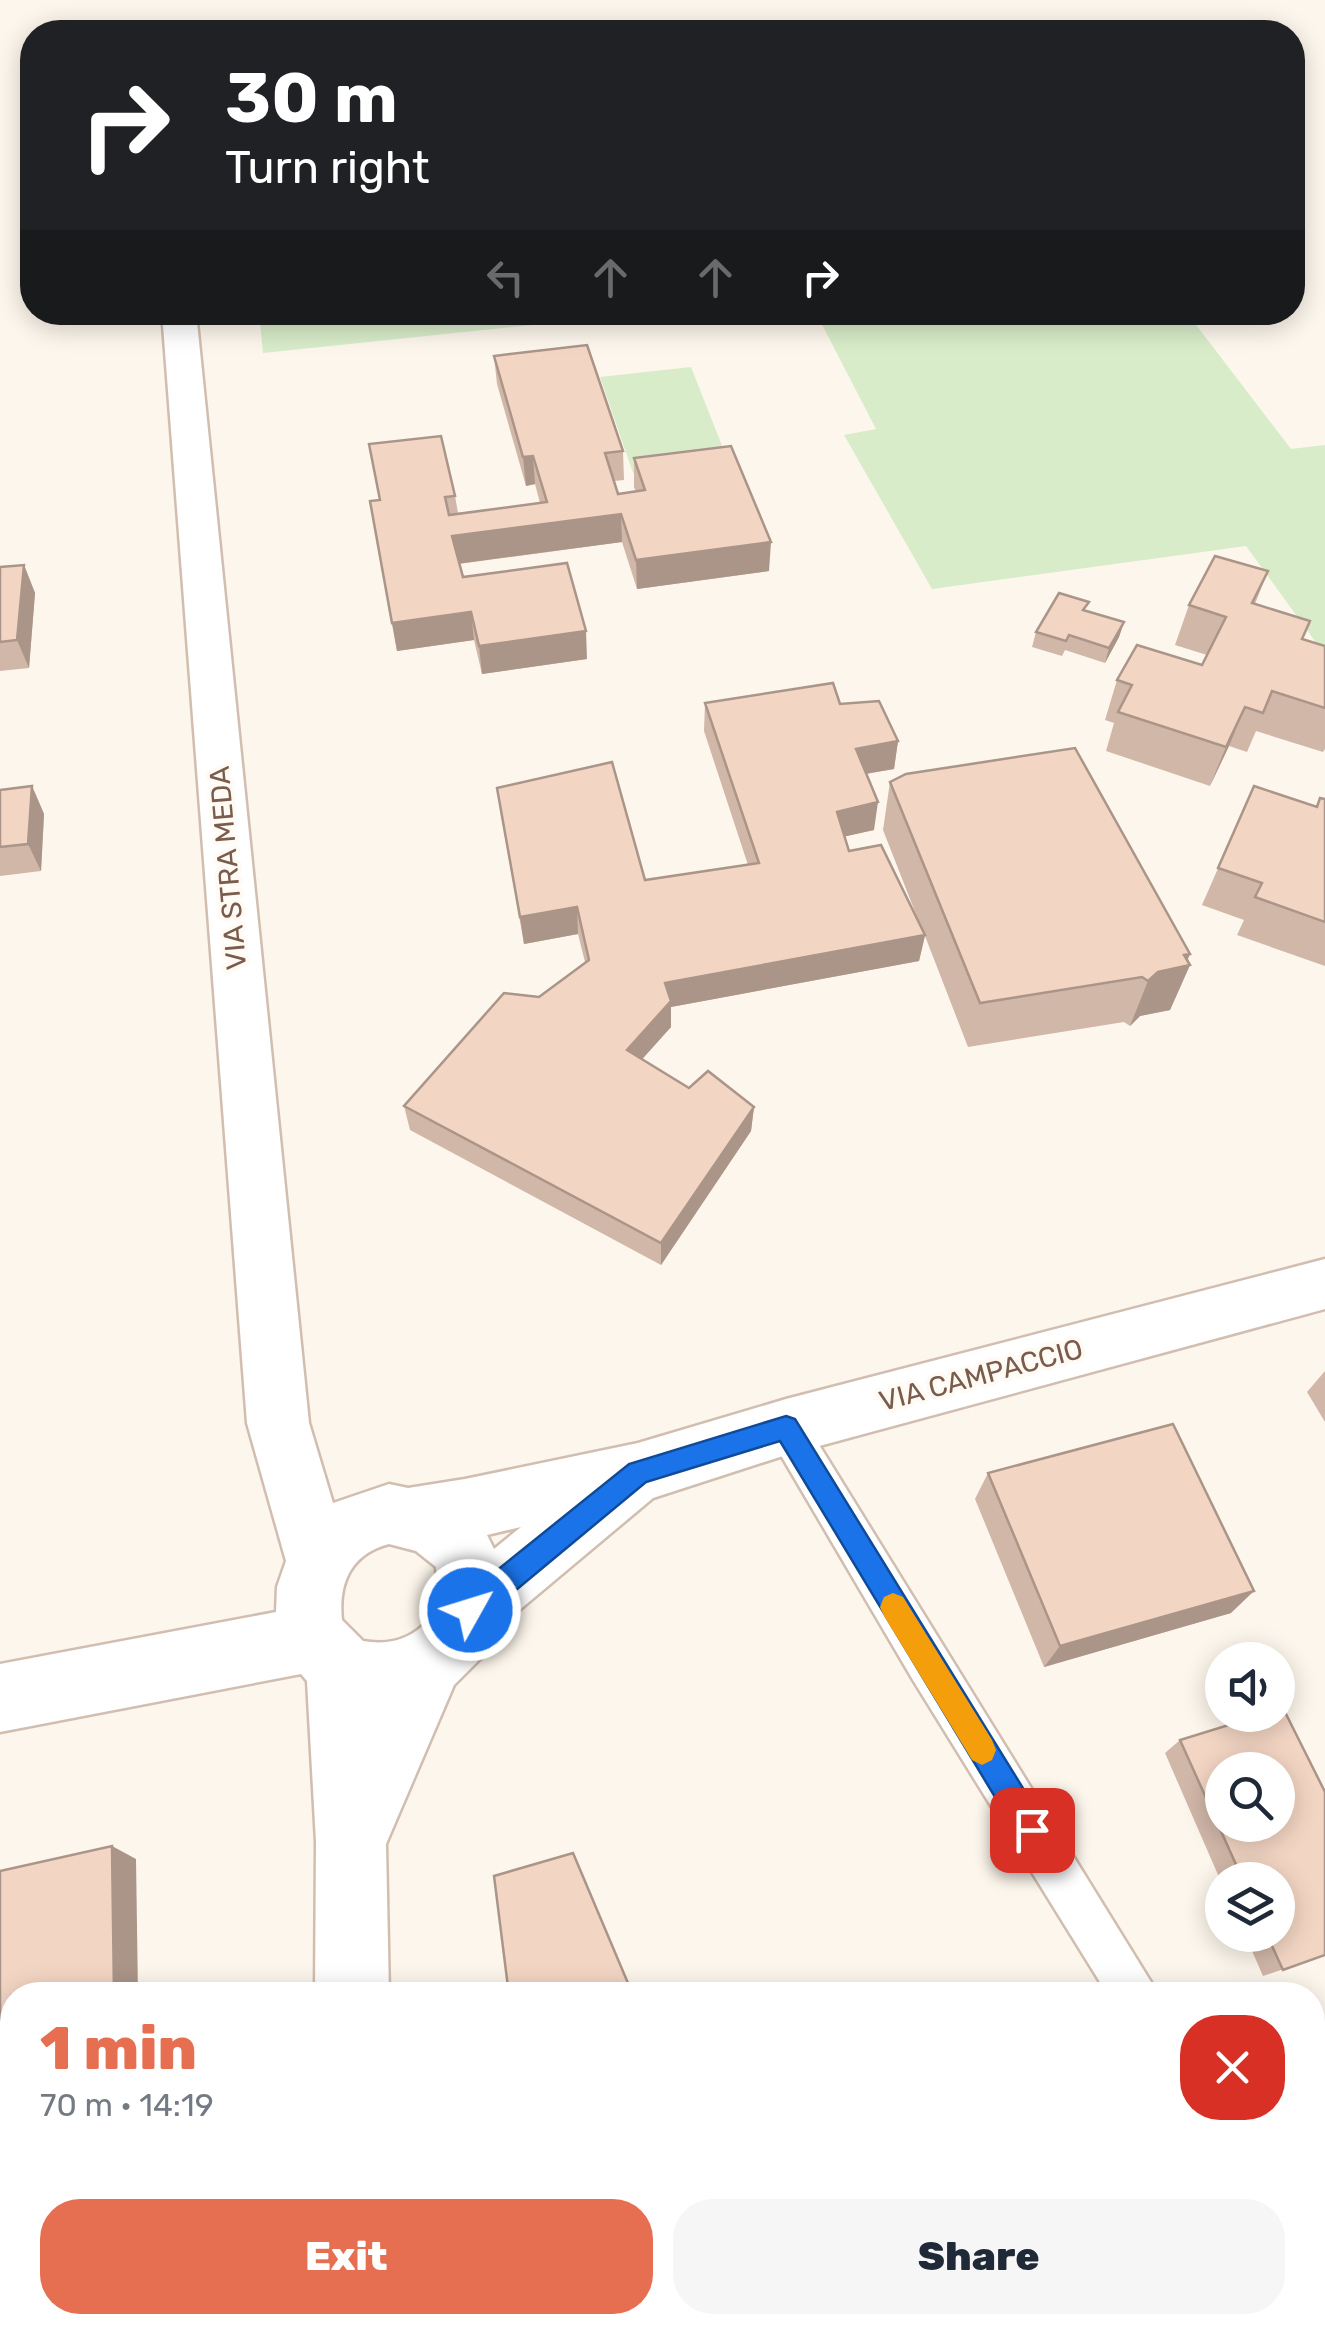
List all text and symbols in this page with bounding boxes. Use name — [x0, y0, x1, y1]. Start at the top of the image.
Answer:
text: 30 m — [225, 57, 398, 140]
icon: right — [60, 60, 190, 190]
text: Turn right — [225, 141, 429, 194]
icon: left — [478, 250, 533, 305]
icon: ahead — [583, 250, 638, 305]
icon: ahead — [688, 250, 743, 305]
icon: right — [793, 250, 848, 305]
street label: VIA STRA MEDA — [203, 765, 253, 971]
street label: VIA CAMPACCIO — [876, 1332, 1086, 1418]
position arrow — [418, 1558, 522, 1662]
map controls — [1205, 1642, 1295, 1952]
button: sound — [1205, 1642, 1295, 1732]
button: search — [1205, 1752, 1295, 1842]
pin — [990, 1788, 1075, 1873]
icon: arrive — [1005, 1803, 1060, 1858]
button: layers — [1205, 1862, 1295, 1952]
text: 1 min — [40, 2013, 197, 2084]
button: close — [1180, 2015, 1285, 2120]
text: 70 m · 14:19 — [40, 2086, 214, 2124]
button: Exit — [40, 2199, 653, 2314]
button: Share — [673, 2199, 1285, 2314]

